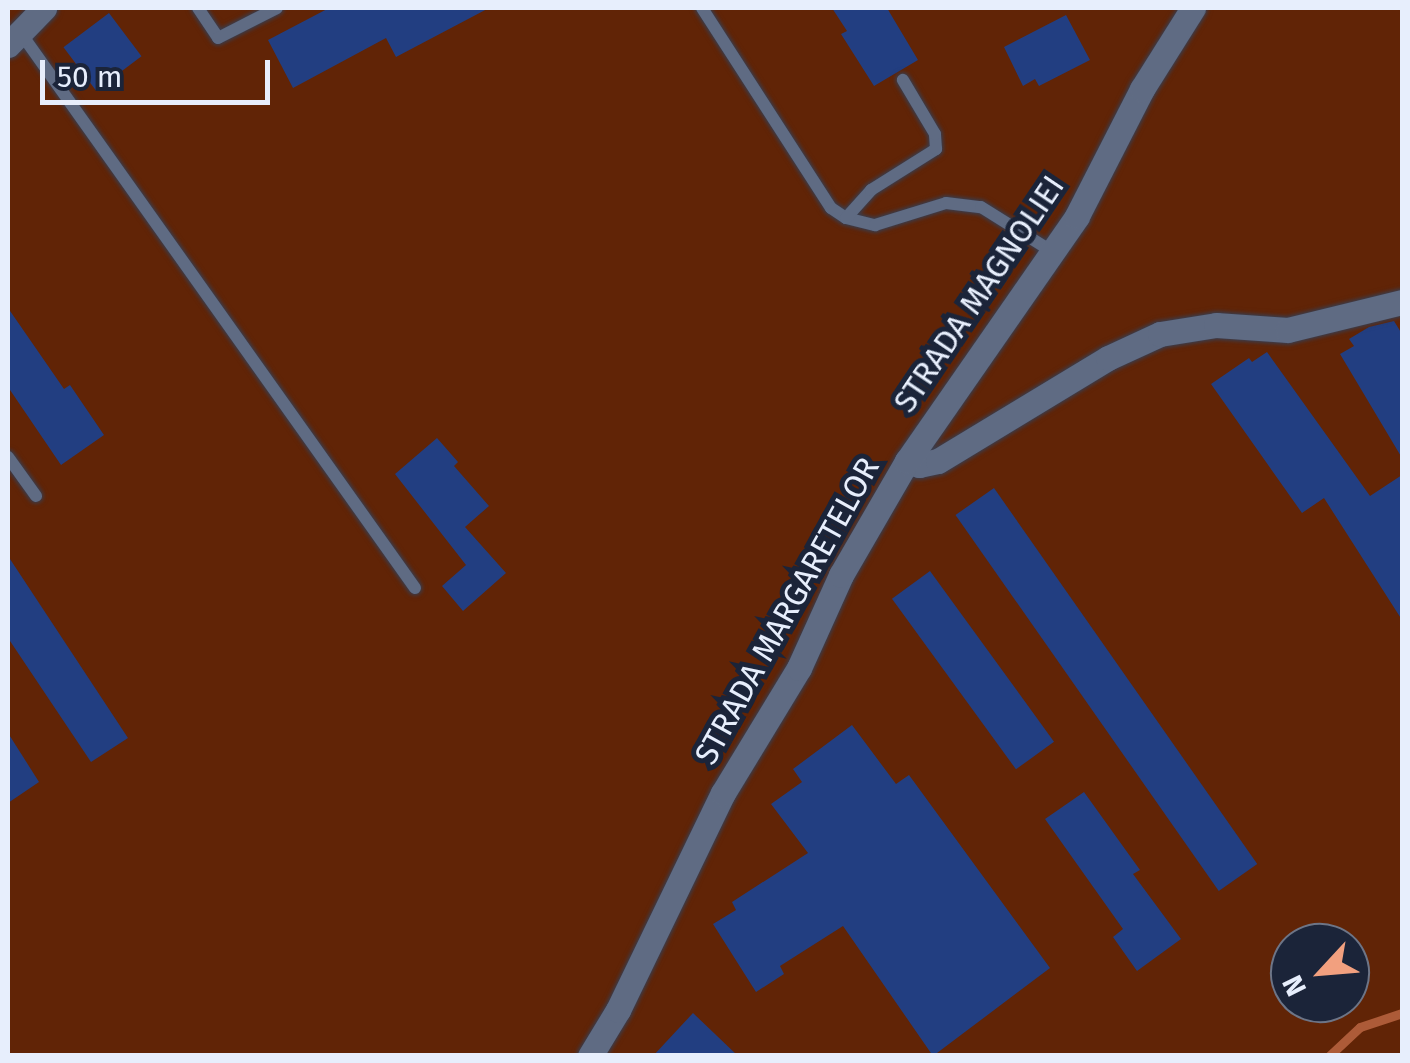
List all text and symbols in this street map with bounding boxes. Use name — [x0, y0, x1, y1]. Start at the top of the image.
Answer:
scale bar — [45, 40, 275, 102]
text: 50 m — [57, 59, 122, 95]
street label: STRADA MAGNOLIEI — [886, 168, 1072, 420]
street label: STRADA MARGARETELOR — [687, 451, 887, 771]
north arrow — [1270, 923, 1370, 1023]
text: N — [1275, 970, 1313, 1001]

